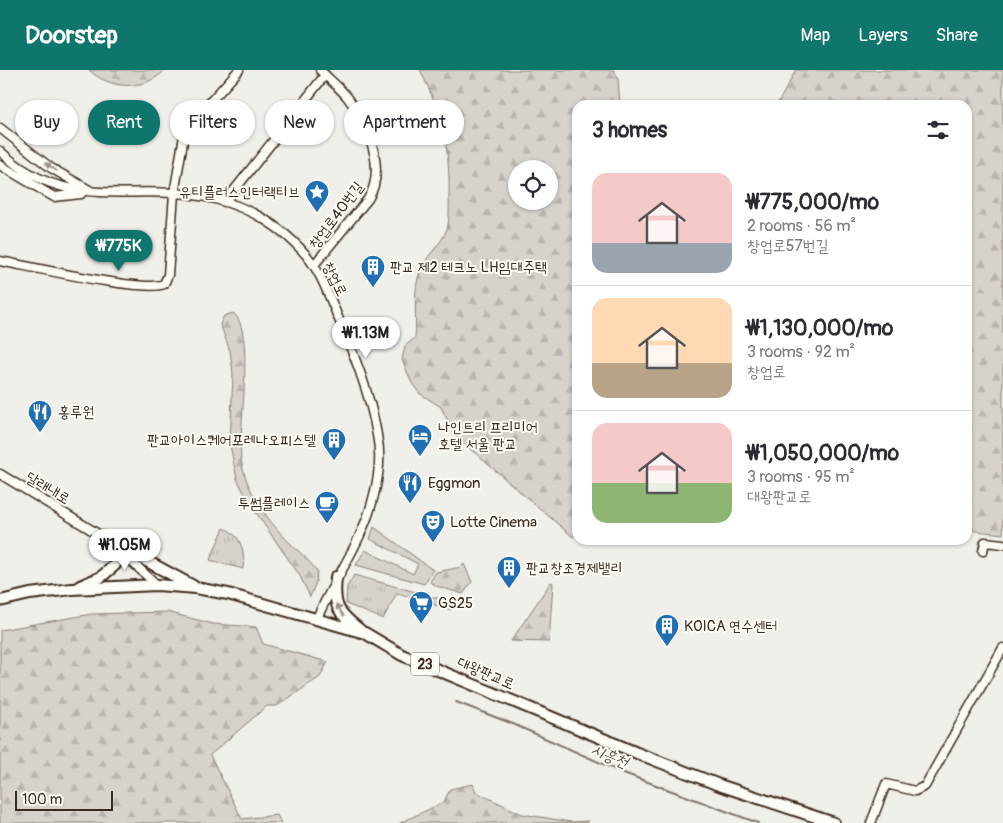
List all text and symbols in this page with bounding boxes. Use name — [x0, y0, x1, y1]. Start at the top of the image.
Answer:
text: Doorstep — [25, 21, 118, 50]
text: Map — [801, 24, 830, 47]
text: Layers — [858, 24, 908, 47]
text: Share — [936, 24, 978, 47]
chip: Buy — [15, 100, 78, 145]
chip: Rent — [88, 100, 160, 145]
chip: Filters — [170, 100, 255, 145]
chip: New — [265, 100, 334, 145]
chip: Apartment — [344, 100, 464, 145]
icon: filters — [924, 116, 952, 144]
text: 3 homes — [592, 117, 667, 144]
map controls — [508, 160, 558, 210]
button: locate — [508, 160, 558, 210]
one-way arrow — [44, 162, 58, 172]
street label: 창업로40번길 — [305, 178, 368, 253]
place icon: 유티플러스인터랙티브 — [304, 179, 330, 213]
place label: 유티플러스인터랙티브 — [179, 183, 300, 202]
text: ₩775,000/mo — [747, 189, 879, 216]
icon: home — [632, 193, 692, 253]
text: 2 rooms · 56 m² — [747, 216, 856, 236]
pin: ₩775K — [84, 230, 154, 272]
text: ₩775K — [97, 236, 141, 256]
text: 창업로57번길 — [747, 236, 829, 256]
building icon: 판교 제2 테크노 LH임대주택 — [360, 254, 386, 288]
place label: 판교 제2 테크노 LH임대주택 — [390, 258, 547, 277]
street label: 창업로 — [318, 259, 351, 300]
text: ₩1,130,000/mo — [747, 315, 893, 342]
pin: ₩1.13M — [325, 316, 407, 359]
icon: home — [632, 318, 692, 378]
text: ₩1.13M — [343, 323, 389, 343]
text: 3 rooms · 92 m² — [747, 342, 855, 362]
text: 창업로 — [747, 362, 786, 382]
restaurant icon: 홍루원 — [27, 399, 53, 433]
place label: 홍루원 — [58, 403, 94, 422]
place label: 나인트리 프리미어 호텔 서울 판교 — [438, 418, 538, 454]
hotel icon: 나인트리 프리미어 호텔 서울 판교 — [407, 423, 433, 457]
building icon: 판교아이스퀘어포레나오피스텔 — [321, 427, 347, 461]
place label: 판교아이스퀘어포레나오피스텔 — [147, 431, 316, 450]
text: ₩1,050,000/mo — [747, 440, 899, 467]
icon: home — [632, 443, 692, 503]
text: 3 rooms · 95 m² — [747, 467, 855, 487]
street label: 달래내로 — [22, 468, 73, 509]
restaurant icon: Eggmon — [397, 470, 423, 504]
place label: Eggmon — [428, 474, 481, 493]
text: 대왕판교로 — [747, 487, 811, 507]
cafe icon: 투썸플레이스 — [314, 490, 340, 524]
place label: 투썸플레이스 — [238, 494, 310, 513]
theatre icon: Lotte Cinema — [420, 509, 446, 543]
place label: Lotte Cinema — [450, 513, 537, 532]
pin: ₩1.05M — [84, 528, 166, 571]
text: ₩1.05M — [100, 535, 150, 555]
building icon: 판교창조경제밸리 — [496, 555, 522, 589]
place label: 판교창조경제밸리 — [526, 559, 623, 578]
supermarket icon: GS25 — [408, 590, 434, 624]
place label: GS25 — [438, 594, 473, 613]
one-way arrow — [336, 603, 345, 617]
building icon: KOICA 연수센터 — [654, 613, 680, 647]
place label: KOICA 연수센터 — [684, 617, 777, 636]
road number: 23 — [411, 652, 439, 676]
street label: 대왕판교로 — [454, 653, 517, 694]
water label: 시흥천 — [588, 739, 633, 774]
scale bar — [15, 788, 112, 811]
text: 100 m — [22, 791, 62, 808]

